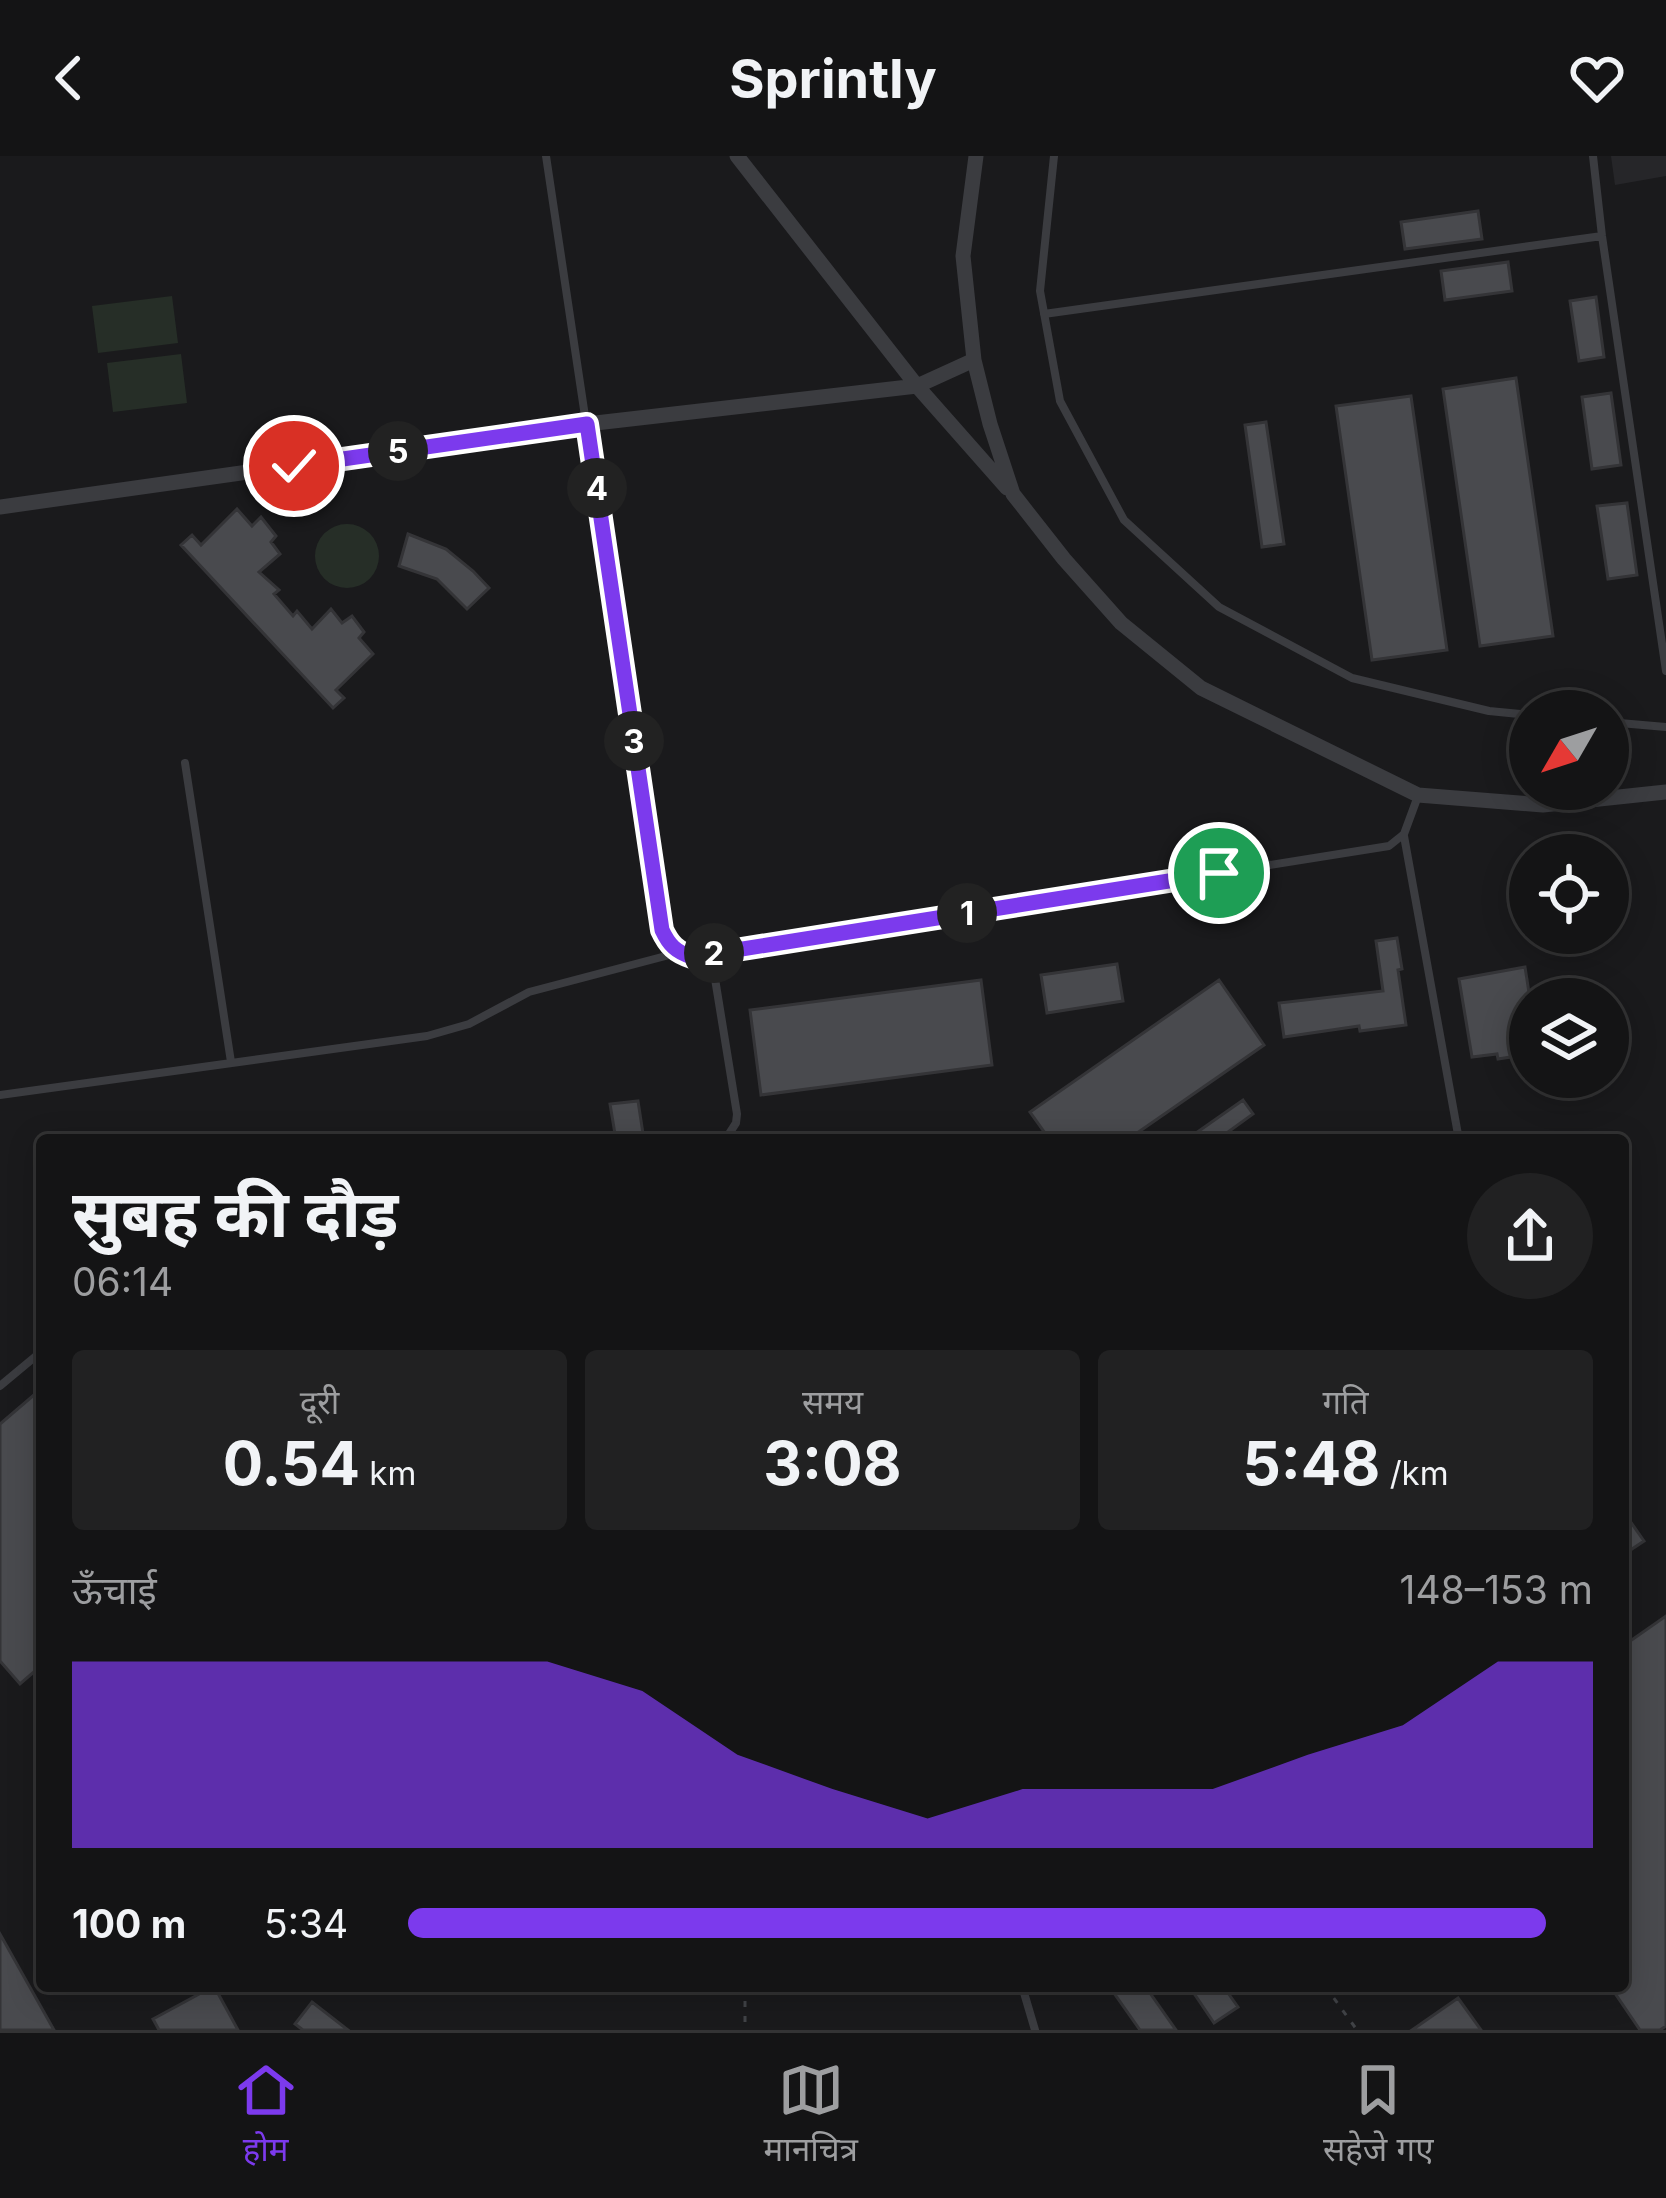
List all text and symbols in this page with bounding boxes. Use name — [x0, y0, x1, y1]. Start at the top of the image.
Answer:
icon: back — [36, 45, 102, 111]
icon: heart — [1564, 45, 1630, 111]
text: Sprintly — [729, 46, 937, 111]
pin — [243, 415, 345, 517]
pin: 5 — [368, 421, 428, 481]
text: 5 — [387, 431, 409, 471]
icon: check — [261, 433, 327, 499]
pin: 4 — [567, 458, 627, 518]
text: 4 — [586, 468, 608, 508]
north arrow — [1509, 690, 1629, 810]
map controls — [1509, 690, 1629, 1098]
pin: 3 — [604, 711, 664, 771]
text: 3 — [623, 721, 645, 761]
pin — [1168, 822, 1270, 924]
button: locate — [1509, 834, 1629, 954]
icon: arrive — [1186, 840, 1252, 906]
pin: 1 — [937, 883, 997, 943]
text: 1 — [960, 893, 974, 933]
pin: 2 — [684, 923, 744, 983]
text: 2 — [704, 933, 724, 973]
button: layers — [1509, 978, 1629, 1098]
text: सुबह की दौड़ — [72, 1173, 398, 1253]
button: share — [1467, 1173, 1593, 1299]
text: 06:14 — [72, 1258, 173, 1305]
text: दूरी — [300, 1382, 339, 1422]
text: समय — [802, 1382, 863, 1422]
text: गति — [1323, 1382, 1368, 1422]
text: 0.54 — [223, 1427, 360, 1499]
text: 3:08 — [763, 1427, 902, 1499]
text: 5:48 — [1242, 1427, 1380, 1499]
text: km — [360, 1453, 416, 1493]
text: /km — [1380, 1453, 1449, 1493]
text: ऊँचाई — [72, 1566, 157, 1613]
text: 148–153 m — [1400, 1566, 1593, 1613]
text: 100 m — [72, 1900, 186, 1947]
text: 5:34 — [264, 1900, 348, 1947]
tab: होम — [233, 2057, 299, 2174]
tab: मानचित्र — [764, 2057, 858, 2174]
tab: सहेजे गए — [1323, 2057, 1433, 2174]

